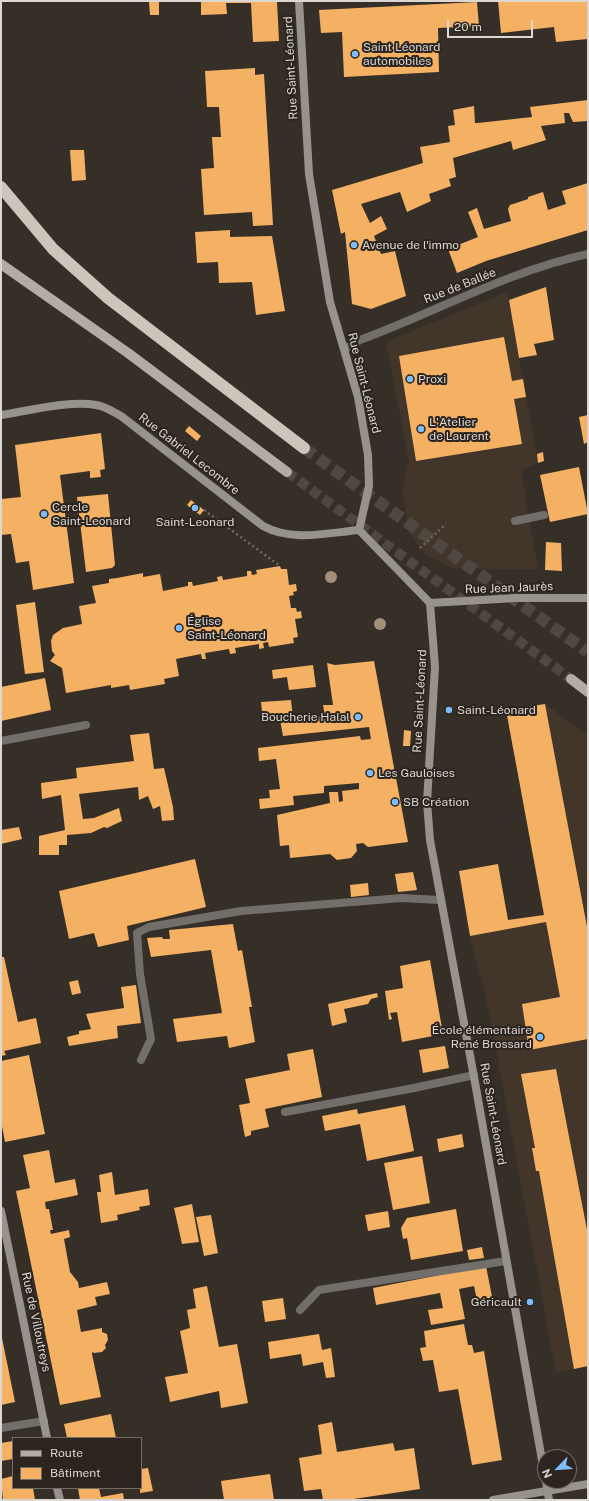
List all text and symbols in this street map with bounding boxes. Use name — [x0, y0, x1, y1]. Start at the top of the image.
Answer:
scale bar — [449, 12, 535, 38]
street label: Rue Saint-Léonard — [281, 16, 301, 120]
text: 20 m — [454, 20, 482, 34]
place label: Saint Léonard automobiles — [363, 40, 441, 68]
marker: Saint Léonard automobiles — [350, 49, 360, 59]
place label: Avenue de l'immo — [362, 238, 459, 252]
marker: Avenue de l'immo — [349, 240, 359, 250]
street label: Rue de Ballée — [422, 265, 498, 307]
street label: Rue Saint-Léonard — [344, 331, 384, 435]
place label: Proxi — [418, 372, 446, 386]
marker: Proxi — [405, 374, 415, 384]
street label: Rue Gabriel Lecombre — [136, 410, 242, 498]
place label: L'Atelier de Laurent — [429, 415, 489, 443]
marker: L'Atelier de Laurent — [416, 424, 426, 434]
place label: Cercle Saint-Leonard — [52, 500, 131, 528]
marker: Saint-Leonard — [190, 503, 200, 513]
marker: Cercle Saint-Leonard — [39, 509, 49, 519]
place label: Saint-Leonard — [156, 515, 234, 529]
street label: Rue Jean Jaurès — [465, 579, 553, 597]
place label: Église Saint-Léonard — [187, 614, 266, 642]
marker: Église Saint-Léonard — [174, 623, 184, 633]
street label: Rue Saint-Léonard — [410, 649, 430, 753]
place label: Saint-Léonard — [457, 703, 536, 717]
marker: Saint-Léonard — [444, 705, 454, 715]
place label: Boucherie Halal — [261, 710, 350, 724]
marker: Boucherie Halal — [353, 712, 363, 722]
place label: Les Gauloises — [378, 766, 455, 780]
marker: Les Gauloises — [365, 768, 375, 778]
place label: SB Création — [403, 795, 469, 809]
marker: SB Création — [390, 797, 400, 807]
place label: École élémentaire René Brossard — [432, 1023, 532, 1051]
marker: École élémentaire René Brossard — [535, 1032, 545, 1042]
street label: Rue Saint-Léonard — [477, 1062, 509, 1166]
street label: Rue de Villoutreys — [18, 1271, 54, 1373]
place label: Géricault — [471, 1295, 522, 1309]
marker: Géricault — [525, 1297, 535, 1307]
legend — [12, 1437, 142, 1489]
text: Route — [50, 1446, 83, 1460]
north arrow — [537, 1449, 577, 1489]
text: Bâtiment — [50, 1466, 101, 1480]
text: N — [540, 1467, 554, 1480]

